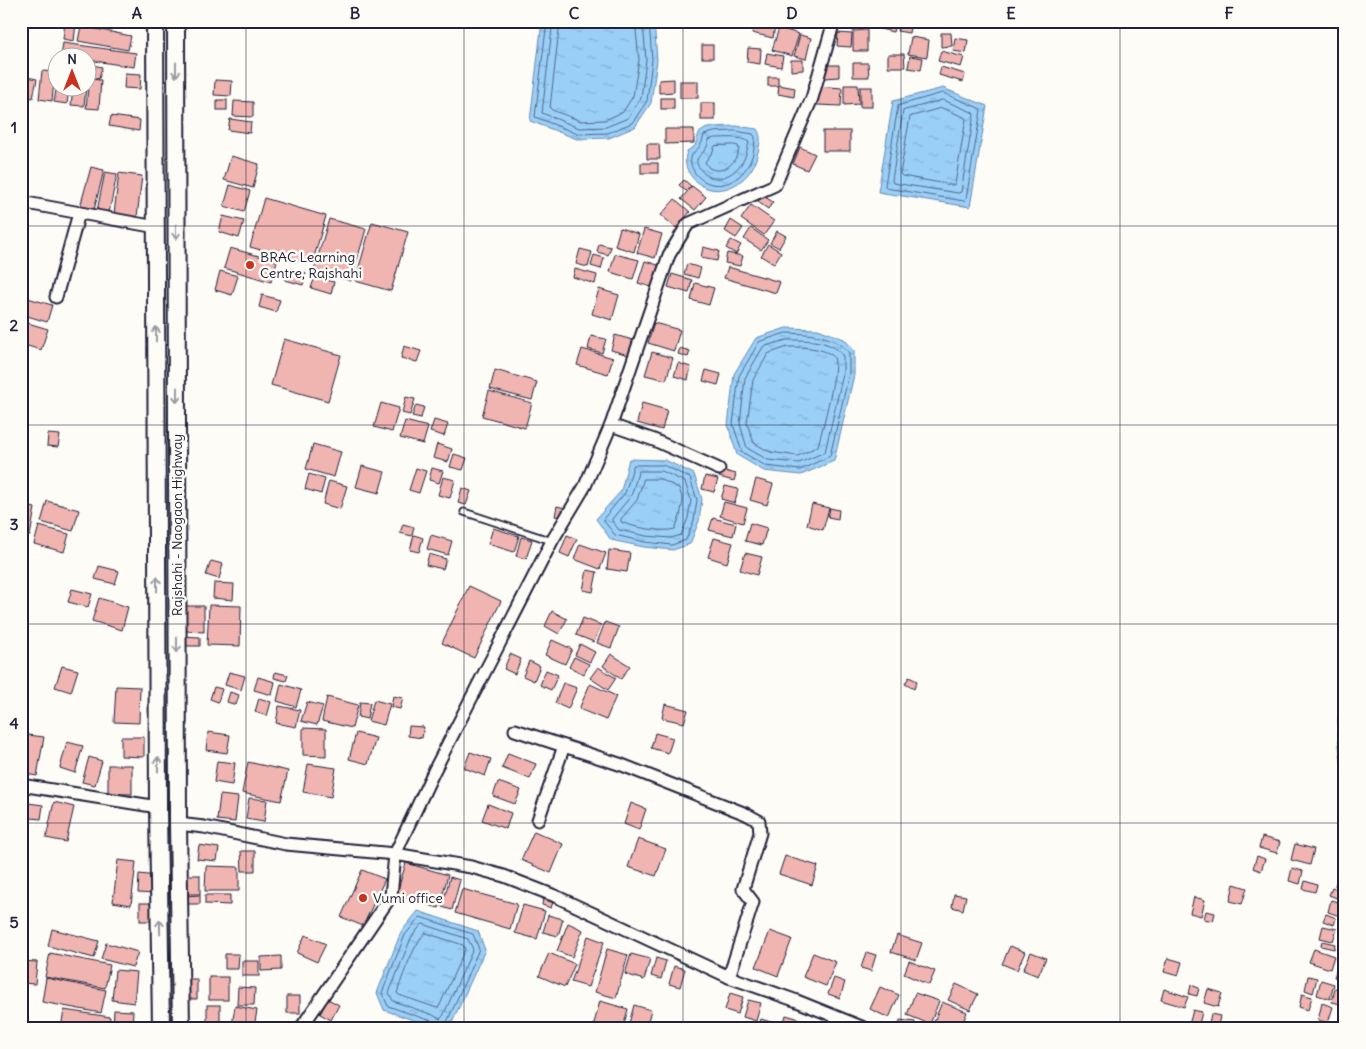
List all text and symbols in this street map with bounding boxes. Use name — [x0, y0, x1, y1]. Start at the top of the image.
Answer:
text: A — [132, 3, 142, 23]
text: B — [350, 3, 361, 23]
text: C — [569, 3, 580, 23]
text: D — [786, 3, 798, 23]
text: E — [1006, 3, 1016, 23]
text: F — [1224, 3, 1234, 23]
north arrow — [48, 48, 98, 98]
text: N — [67, 50, 77, 68]
one-way arrow — [171, 62, 181, 78]
text: 1 — [11, 117, 17, 137]
one-way arrow — [171, 224, 181, 240]
place label: BRAC Learning Centre, Rajshahi — [260, 248, 362, 282]
marker: BRAC Learning Centre, Rajshahi — [244, 259, 256, 271]
text: 2 — [10, 315, 19, 335]
one-way arrow — [151, 326, 161, 342]
one-way arrow — [172, 386, 182, 403]
street label: Rajshahi - Naogaon Highway — [168, 434, 186, 616]
text: 3 — [9, 514, 19, 534]
one-way arrow — [152, 576, 162, 592]
one-way arrow — [172, 636, 182, 653]
text: 4 — [9, 713, 19, 733]
one-way arrow — [153, 756, 163, 772]
place label: Vumi office — [373, 889, 443, 907]
marker: Vumi office — [357, 892, 369, 904]
text: 5 — [9, 912, 19, 932]
one-way arrow — [155, 919, 165, 935]

